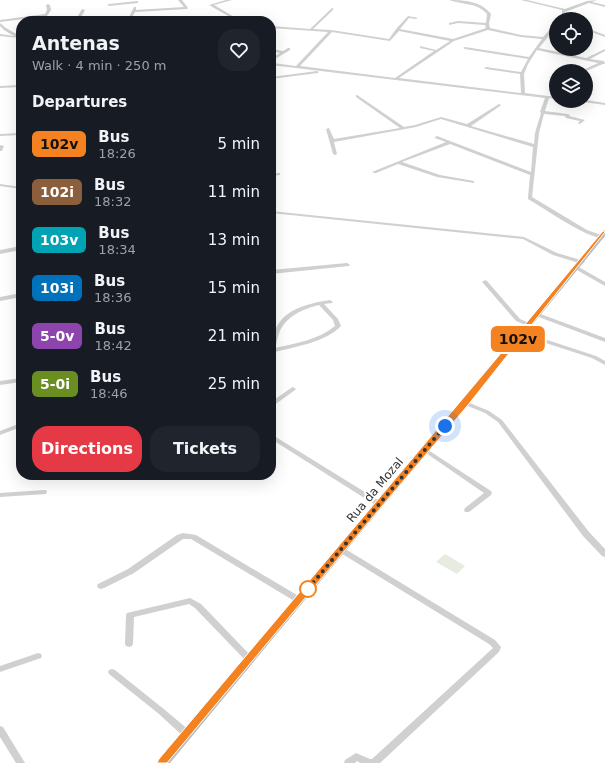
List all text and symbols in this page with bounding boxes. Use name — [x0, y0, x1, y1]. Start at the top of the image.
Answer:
map controls — [549, 12, 593, 108]
button: locate — [549, 12, 593, 56]
button: heart — [218, 29, 260, 71]
text: Antenas — [32, 32, 120, 54]
text: Walk · 4 min · 250 m — [32, 58, 166, 73]
button: layers — [549, 64, 593, 108]
text: Departures — [32, 93, 127, 111]
text: Bus — [98, 128, 129, 146]
text: 5 min — [217, 135, 260, 153]
text: 102v — [40, 136, 78, 152]
text: 18:26 — [98, 146, 136, 161]
text: Bus — [94, 176, 125, 194]
text: 11 min — [208, 183, 260, 201]
text: 102i — [40, 184, 74, 200]
text: 18:32 — [94, 194, 132, 209]
text: Bus — [98, 224, 129, 242]
text: 13 min — [208, 231, 260, 249]
text: 103v — [40, 232, 78, 248]
text: 18:34 — [98, 242, 136, 257]
text: Bus — [94, 272, 125, 290]
text: 15 min — [208, 279, 260, 297]
text: 103i — [40, 280, 74, 296]
text: 18:36 — [94, 290, 132, 305]
text: Bus — [94, 320, 125, 338]
line badge: 102v — [490, 326, 546, 352]
text: 21 min — [208, 327, 260, 345]
text: 5-0v — [40, 328, 74, 344]
text: 102v — [499, 331, 537, 347]
text: 18:42 — [94, 338, 132, 353]
text: Bus — [90, 368, 121, 386]
text: 25 min — [208, 375, 260, 393]
text: 5-0i — [40, 376, 70, 392]
text: 18:46 — [90, 386, 128, 401]
your location — [435, 416, 455, 436]
button: Directions — [32, 426, 142, 472]
button: Tickets — [150, 426, 260, 472]
street label: Rua da Mozal — [344, 455, 406, 525]
unlabelled marker — [299, 580, 317, 598]

